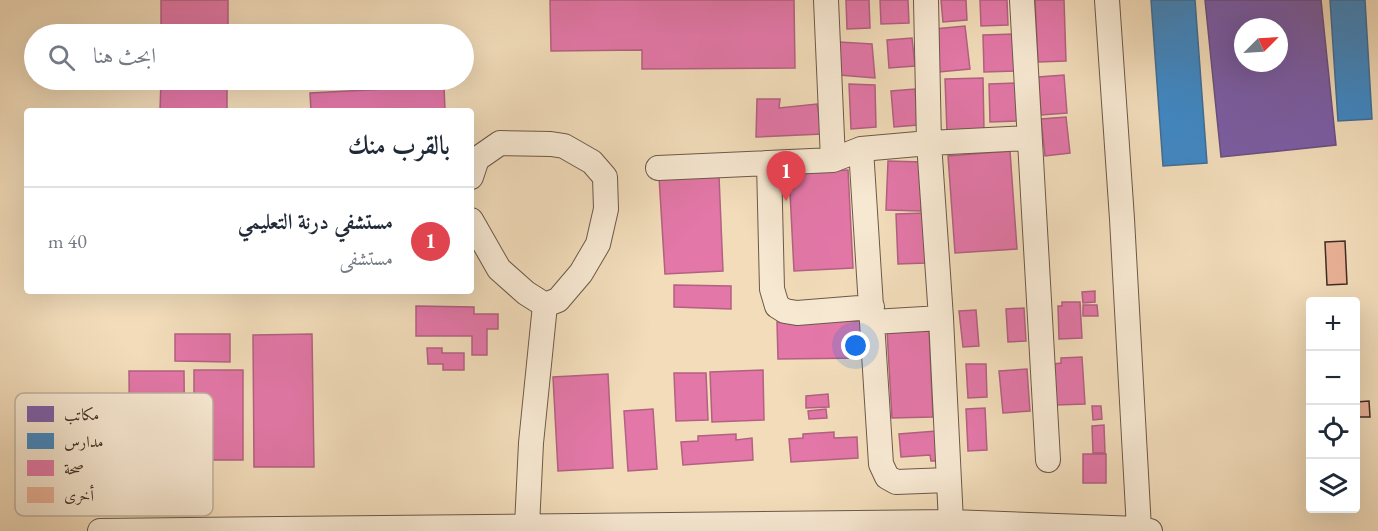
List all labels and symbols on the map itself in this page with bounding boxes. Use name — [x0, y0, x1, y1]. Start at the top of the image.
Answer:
north arrow — [1234, 18, 1288, 72]
pin: 1 — [766, 152, 806, 201]
your location — [841, 331, 870, 360]
legend — [15, 393, 213, 516]
text: مكاتب — [64, 404, 99, 425]
text: مدارس — [64, 431, 104, 452]
text: صحة — [64, 458, 84, 479]
text: أخرى — [64, 484, 94, 506]

